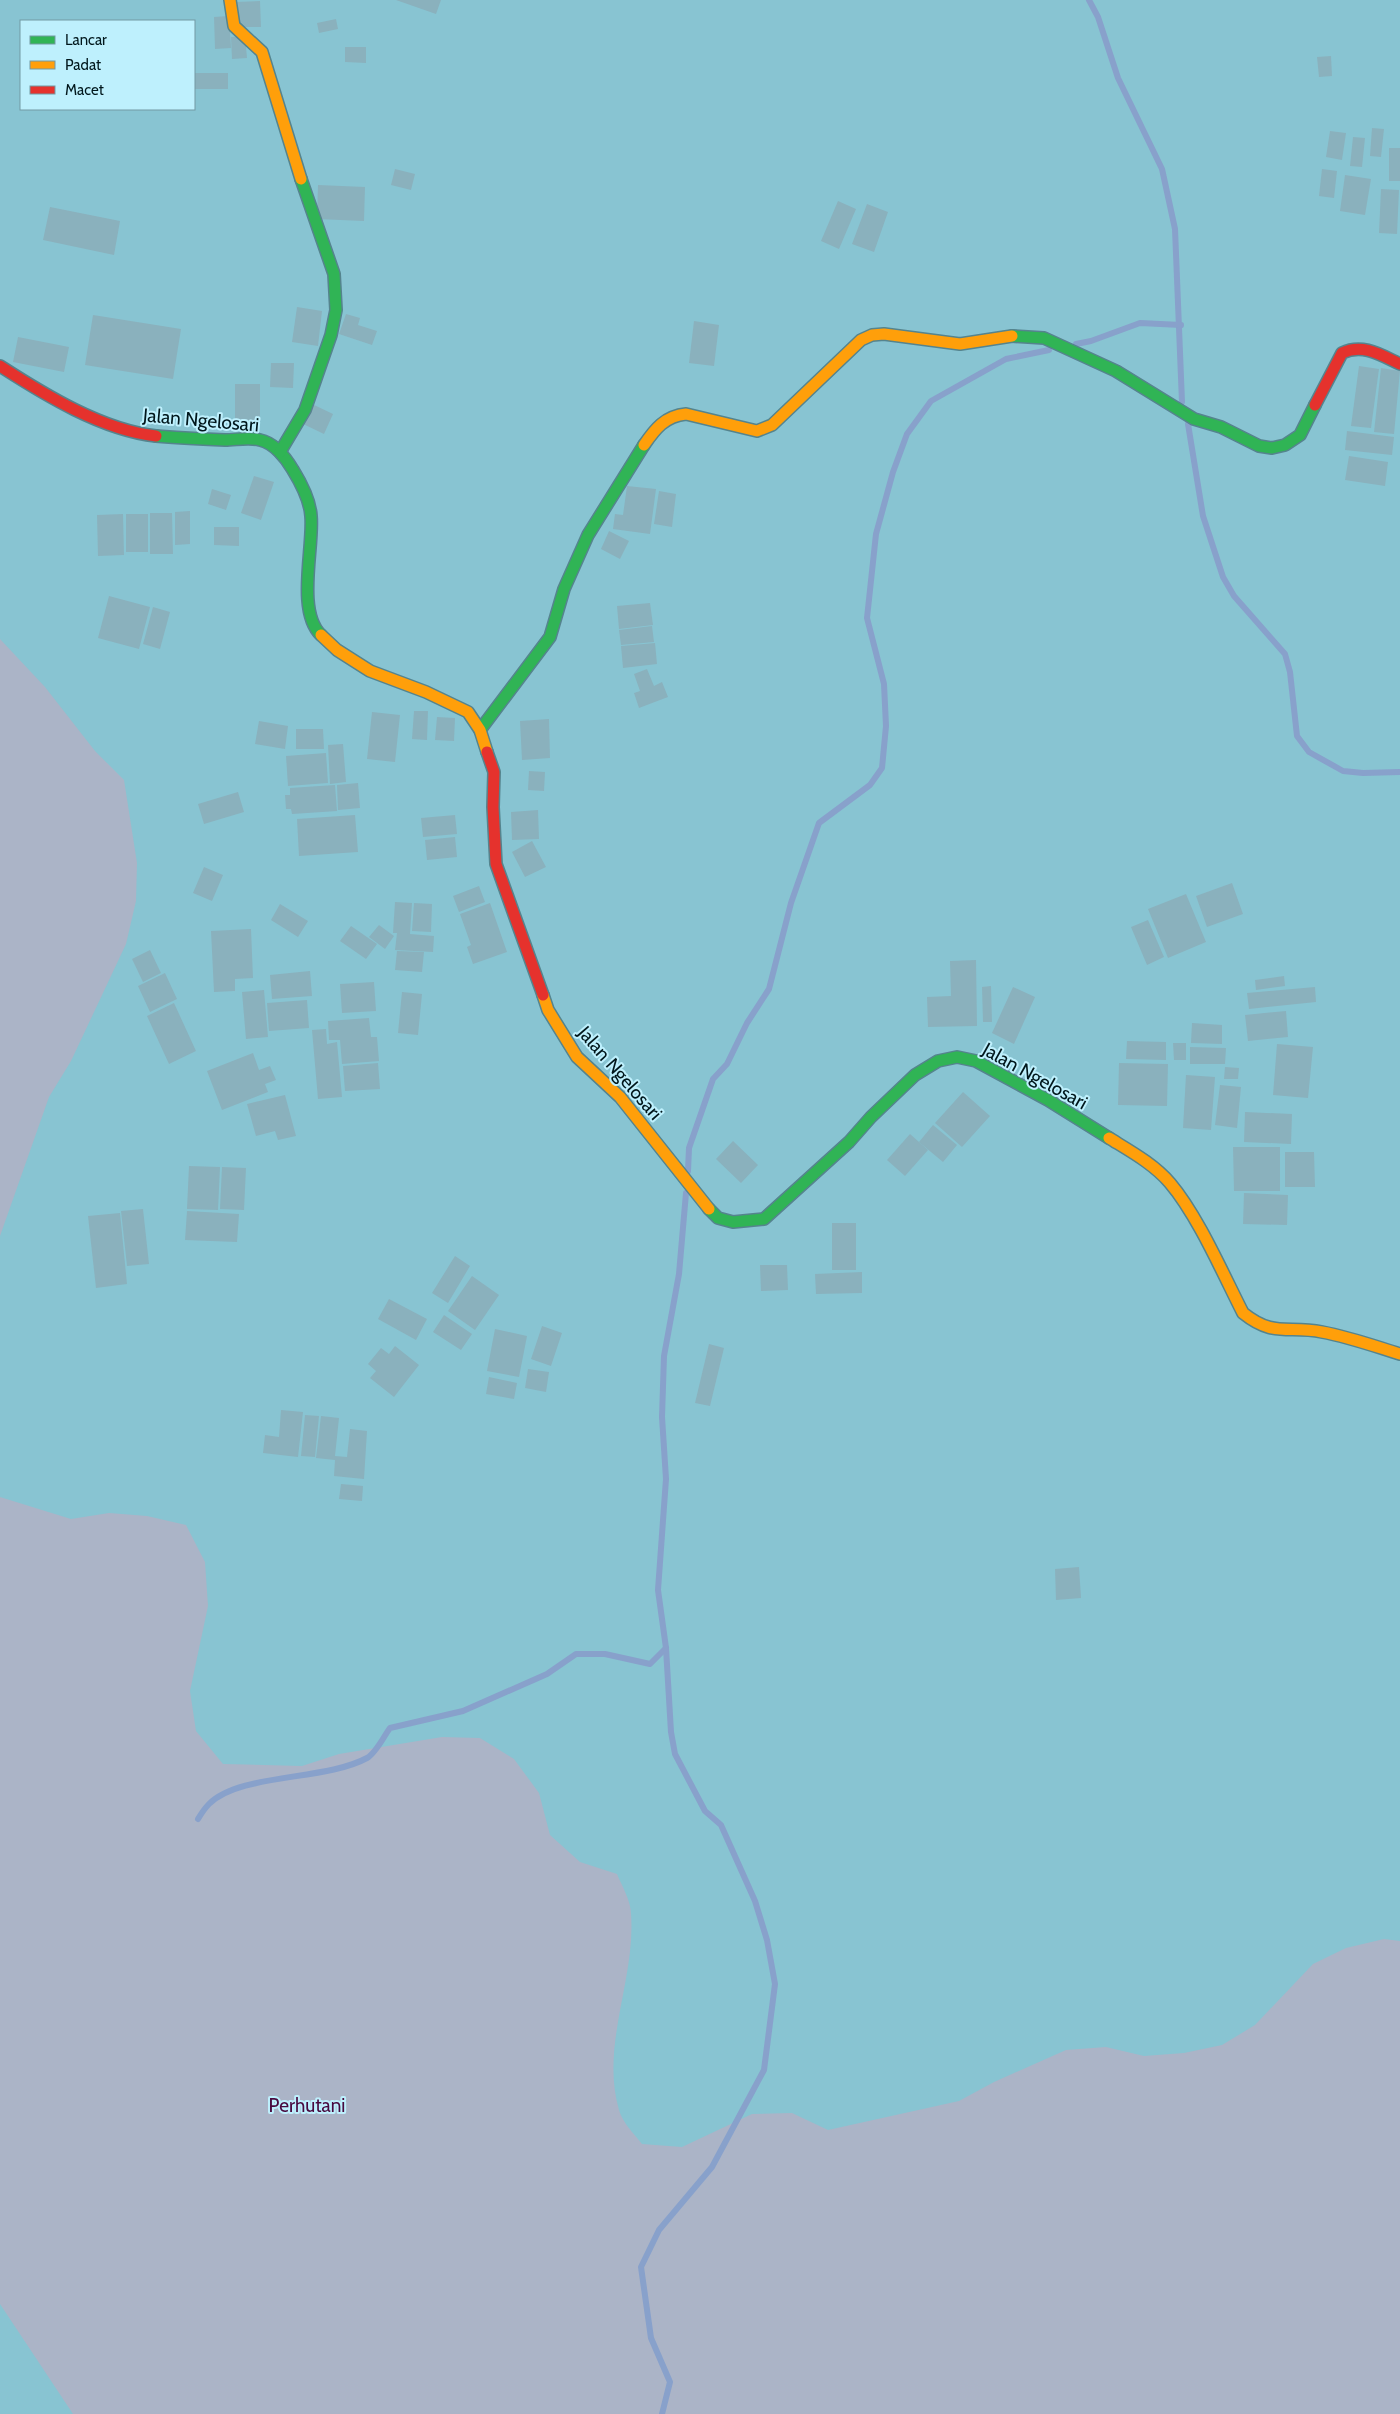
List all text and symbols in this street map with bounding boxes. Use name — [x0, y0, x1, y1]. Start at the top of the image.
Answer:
legend — [20, 20, 195, 110]
text: Lancar — [65, 31, 107, 49]
text: Padat — [65, 56, 101, 74]
text: Macet — [65, 81, 104, 99]
street label: Jalan Ngelosari — [141, 403, 260, 437]
street label: Jalan Ngelosari — [572, 1021, 667, 1124]
street label: Jalan Ngelosari — [978, 1037, 1091, 1114]
park label: Perhutani — [269, 2094, 345, 2117]

